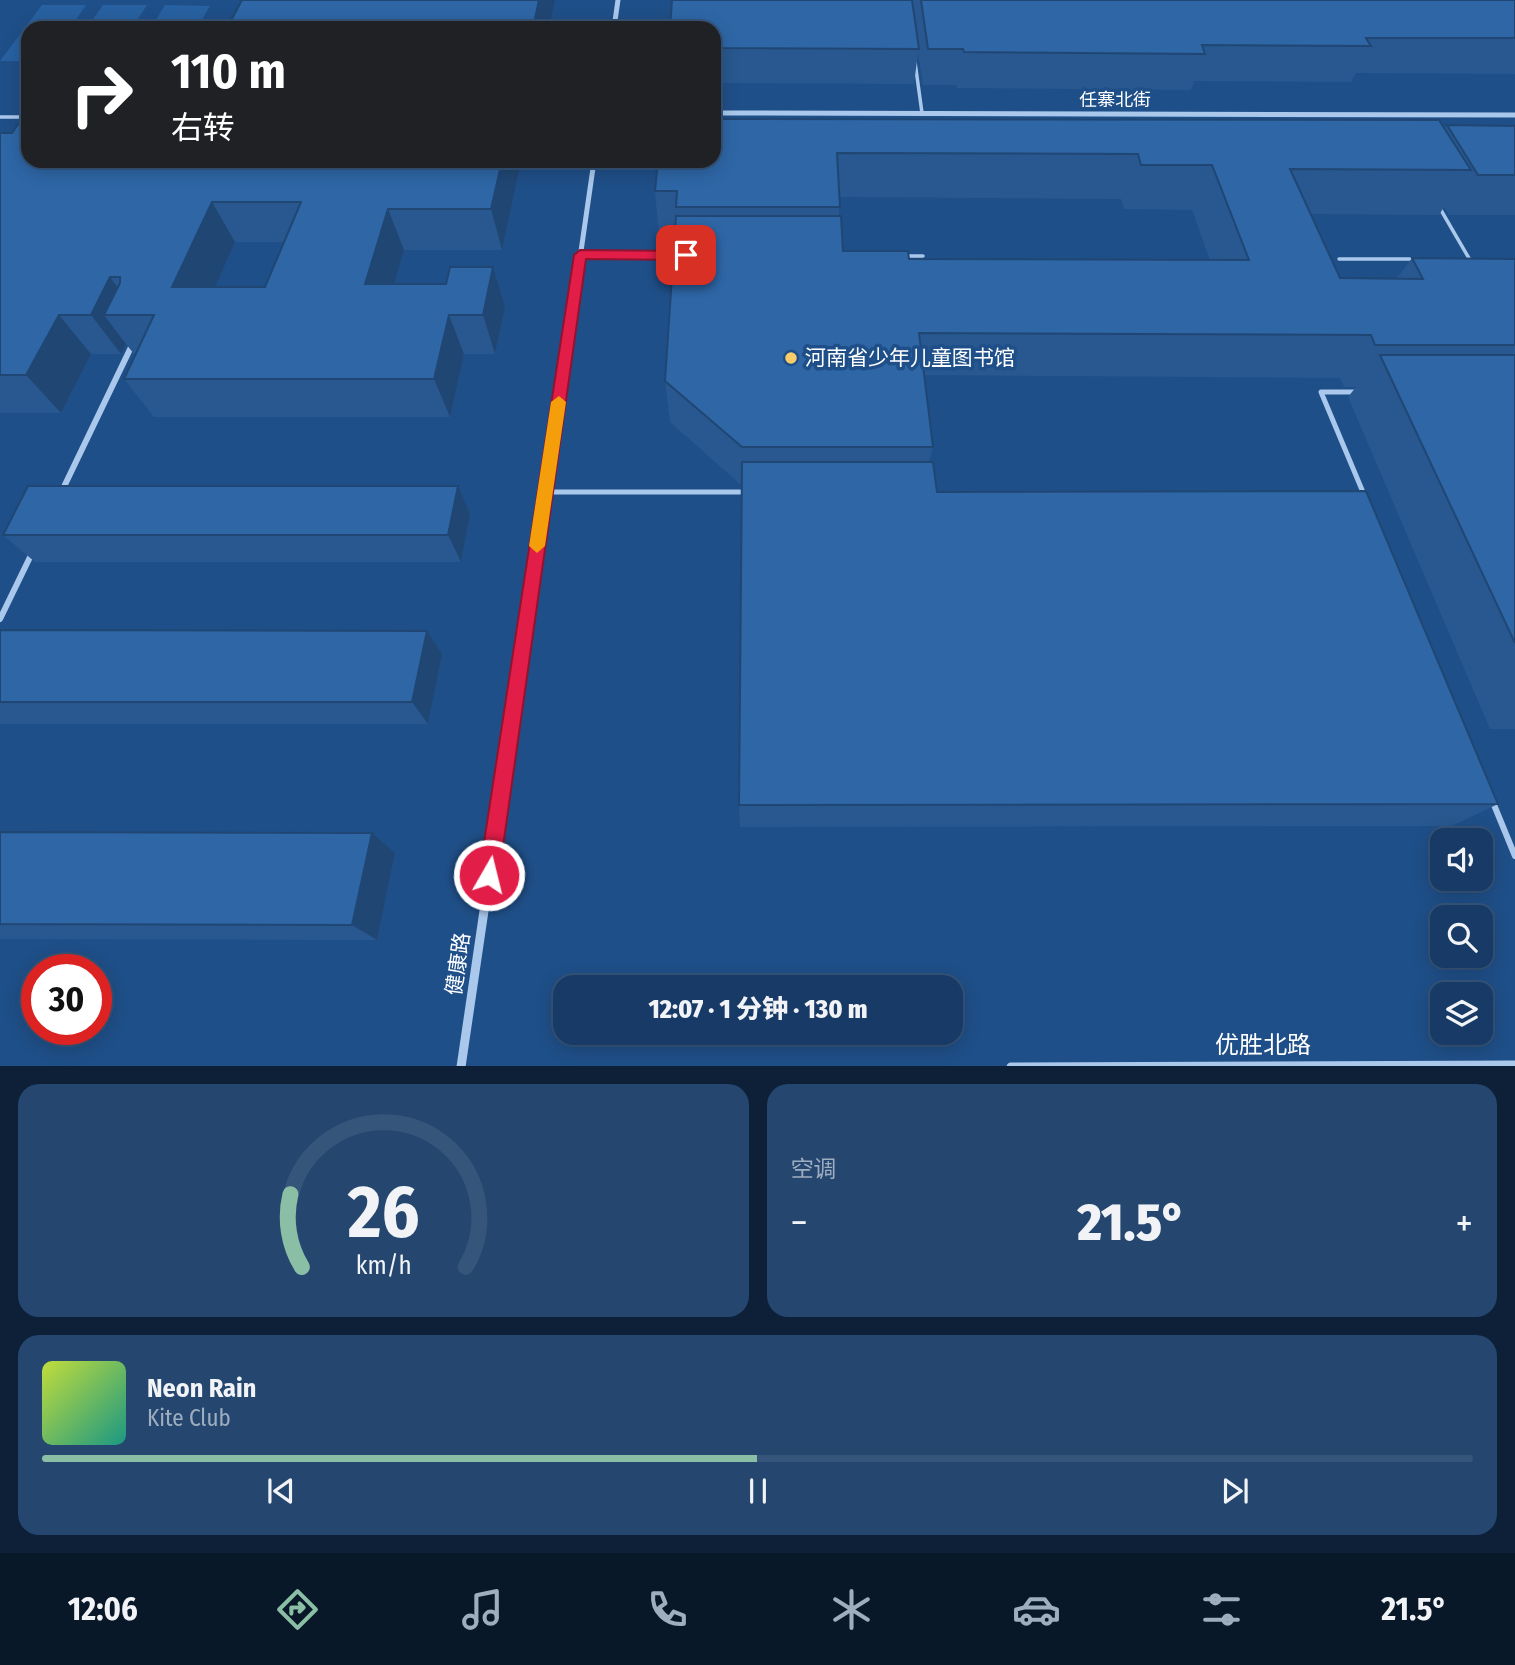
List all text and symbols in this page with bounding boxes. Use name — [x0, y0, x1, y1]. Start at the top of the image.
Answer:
text: 110 m — [171, 42, 286, 101]
icon: right — [56, 49, 147, 140]
street label: 任寨北街 — [1079, 89, 1151, 111]
text: 右转 — [171, 109, 235, 147]
pin — [656, 225, 716, 285]
icon: arrive — [667, 236, 705, 274]
place label: 河南省少年儿童图书馆 — [805, 345, 1015, 371]
marker: 河南省少年儿童图书馆 — [783, 350, 799, 366]
map controls — [1430, 828, 1493, 1045]
button: sound — [1430, 828, 1493, 891]
position arrow — [452, 838, 526, 912]
button: search — [1430, 905, 1493, 968]
street label: 健康路 — [441, 931, 475, 997]
speed limit sign: 30 — [21, 954, 112, 1045]
button: layers — [1430, 982, 1493, 1045]
text: 12:07 · 1 分钟 · 130 m — [648, 994, 868, 1025]
street label: 优胜北路 — [1215, 1031, 1311, 1059]
text: 空调 — [791, 1155, 837, 1183]
text: 26 — [346, 1169, 419, 1256]
text: 21.5° — [1077, 1191, 1186, 1254]
text: − — [791, 1200, 808, 1246]
text: + — [1456, 1200, 1473, 1246]
text: km/h — [355, 1250, 411, 1280]
text: Neon Rain — [147, 1373, 256, 1404]
text: Kite Club — [147, 1404, 231, 1432]
icon: previous — [262, 1472, 300, 1510]
icon: pause — [739, 1472, 777, 1510]
icon: next — [1216, 1472, 1254, 1510]
icon: directions — [273, 1585, 322, 1634]
icon: music — [458, 1585, 507, 1634]
icon: phone — [643, 1585, 692, 1634]
icon: climate — [827, 1585, 876, 1634]
icon: car — [1012, 1585, 1061, 1634]
icon: filters — [1197, 1585, 1246, 1634]
text: 12:06 — [68, 1590, 138, 1628]
text: 21.5° — [1381, 1590, 1447, 1628]

